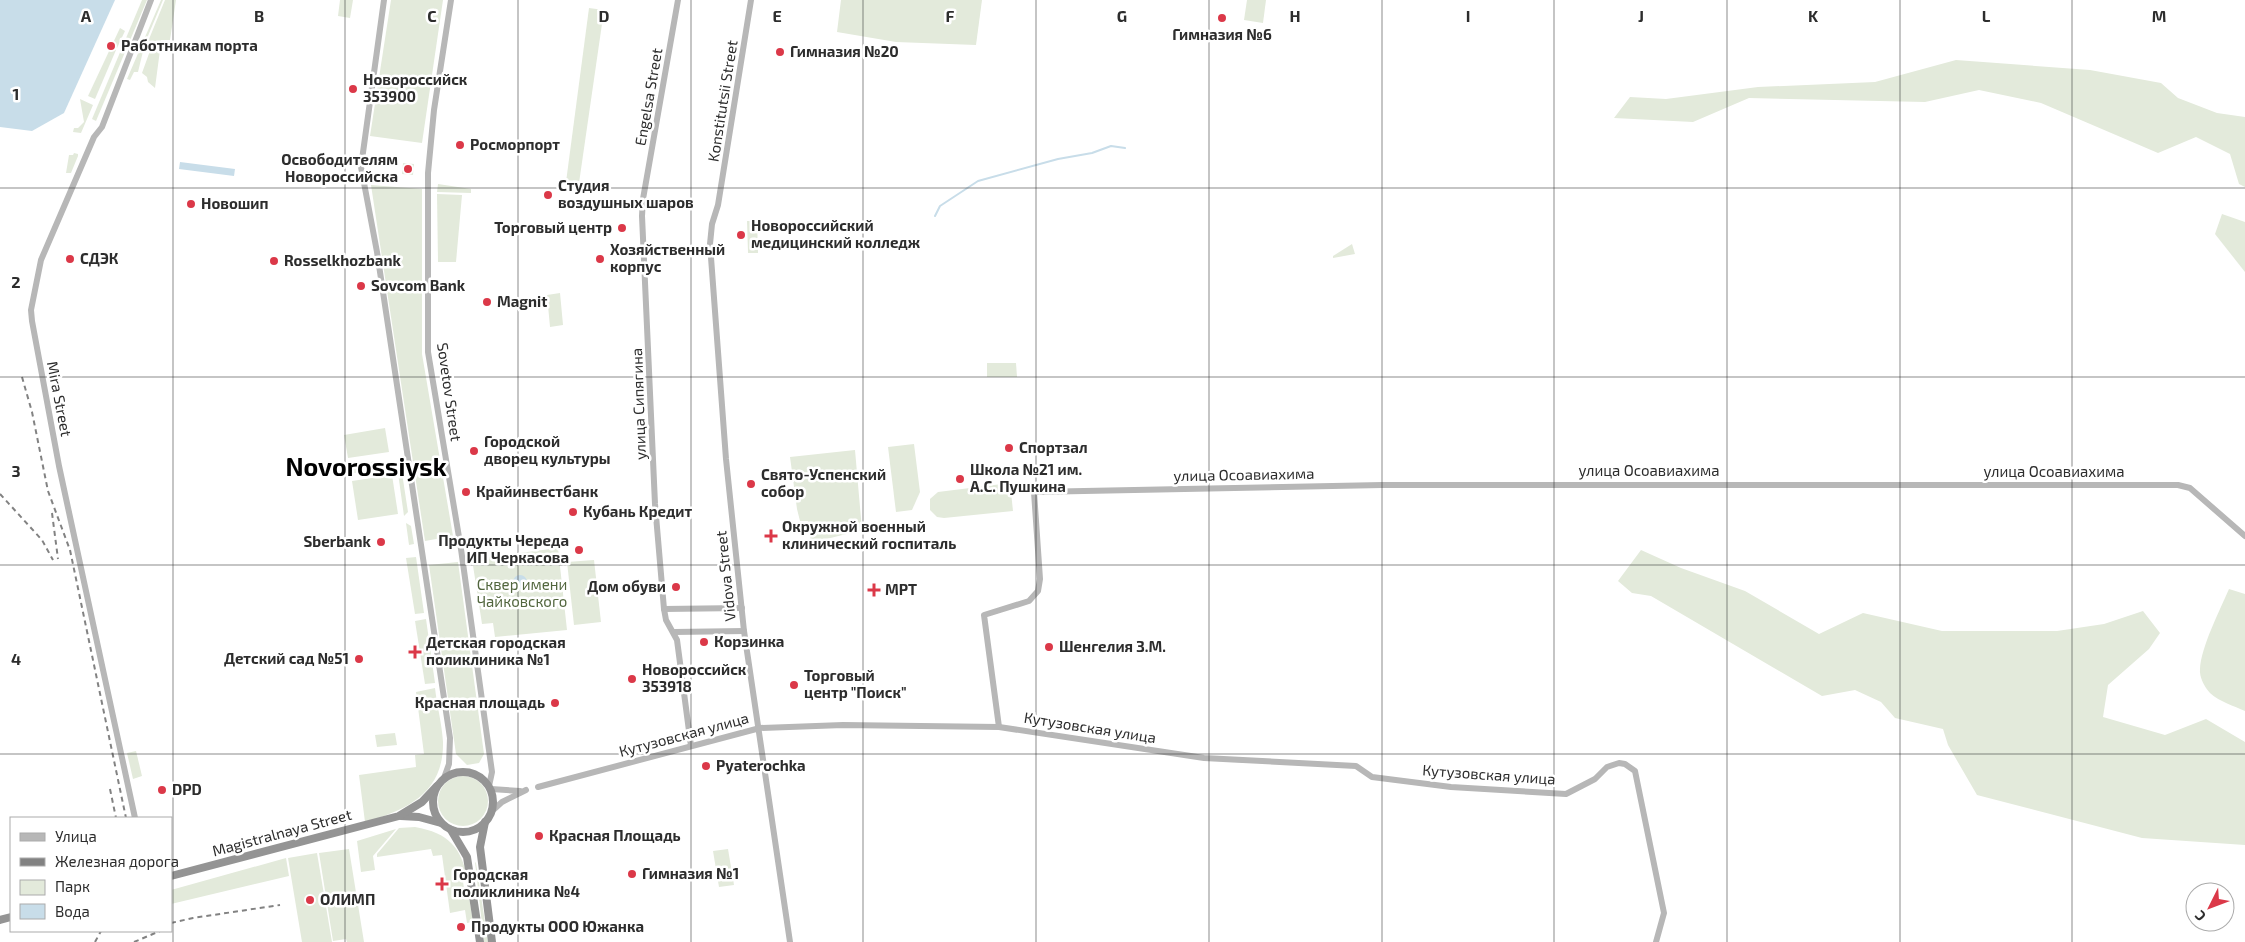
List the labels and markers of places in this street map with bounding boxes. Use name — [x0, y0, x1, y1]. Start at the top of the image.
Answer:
marker: Гимназия №6 — [1216, 12, 1228, 24]
place label: Гимназия №6 — [1172, 25, 1272, 43]
place label: Работникам порта — [121, 36, 258, 54]
marker: Работникам порта — [105, 40, 117, 52]
place label: Гимназия №20 — [790, 42, 899, 60]
marker: Гимназия №20 — [774, 46, 786, 58]
place label: Новороссийск 353900 — [363, 70, 468, 105]
marker: Новороссийск 353900 — [347, 83, 359, 95]
place label: Росморпорт — [470, 135, 560, 153]
marker: Росморпорт — [454, 139, 466, 151]
place label: Освободителям Новороссийска — [281, 150, 398, 185]
marker: Освободителям Новороссийска — [402, 163, 414, 175]
place label: Студия воздушных шаров — [558, 176, 694, 211]
marker: Студия воздушных шаров — [542, 189, 554, 201]
place label: Новошип — [201, 194, 268, 212]
marker: Новошип — [185, 198, 197, 210]
place label: Новороссийский медицинский колледж — [751, 216, 921, 251]
place label: Торговый центр — [494, 218, 612, 236]
marker: Торговый центр — [616, 222, 628, 234]
marker: Новороссийский медицинский колледж — [735, 229, 747, 241]
place label: Хозяйственный корпус — [610, 240, 725, 275]
place label: СДЭК — [80, 249, 119, 267]
place label: Rosselkhozbank — [284, 251, 401, 269]
marker: СДЭК — [64, 253, 76, 265]
marker: Хозяйственный корпус — [594, 253, 606, 265]
marker: Rosselkhozbank — [268, 255, 280, 267]
place label: Sovcom Bank — [371, 276, 466, 294]
marker: Sovcom Bank — [355, 280, 367, 292]
place label: Magnit — [497, 292, 547, 310]
marker: Magnit — [481, 296, 493, 308]
place label: Городской дворец культуры — [484, 432, 611, 467]
place label: Спортзал — [1019, 438, 1088, 456]
marker: Спортзал — [1003, 442, 1015, 454]
marker: Городской дворец культуры — [468, 445, 480, 457]
place label: Школа №21 им. А.С. Пушкина — [970, 460, 1082, 495]
place label: Свято-Успенский собор — [761, 465, 886, 500]
marker: Школа №21 им. А.С. Пушкина — [954, 473, 966, 485]
marker: Свято-Успенский собор — [745, 478, 757, 490]
place label: Крайинвестбанк — [476, 482, 599, 500]
marker: Крайинвестбанк — [460, 486, 472, 498]
place label: Кубань Кредит — [583, 502, 692, 520]
marker: Кубань Кредит — [567, 506, 579, 518]
place label: Окружной военный клинический госпиталь — [782, 517, 956, 552]
marker: Окружной военный клинический госпиталь — [764, 529, 778, 543]
place label: Продукты Череда ИП Черкасова — [438, 531, 569, 566]
place label: Sberbank — [304, 532, 372, 550]
marker: Sberbank — [375, 536, 387, 548]
marker: Продукты Череда ИП Черкасова — [573, 544, 585, 556]
place label: Дом обуви — [587, 577, 666, 595]
place label: МРТ — [885, 580, 917, 598]
marker: Дом обуви — [670, 581, 682, 593]
marker: МРТ — [867, 583, 881, 597]
place label: Корзинка — [714, 632, 784, 650]
place label: Детская городская поликлиника №1 — [426, 633, 566, 668]
marker: Корзинка — [698, 636, 710, 648]
place label: Шенгелия З.М. — [1059, 637, 1166, 655]
marker: Шенгелия З.М. — [1043, 641, 1055, 653]
marker: Детская городская поликлиника №1 — [408, 645, 422, 659]
place label: Детский сад №51 — [224, 649, 349, 667]
marker: Детский сад №51 — [353, 653, 365, 665]
place label: Новороссийск 353918 — [642, 660, 747, 695]
place label: Торговый центр "Поиск" — [804, 666, 906, 701]
marker: Новороссийск 353918 — [626, 673, 638, 685]
marker: Торговый центр "Поиск" — [788, 679, 800, 691]
place label: Красная площадь — [415, 693, 545, 711]
marker: Красная площадь — [549, 697, 561, 709]
place label: Pyaterochka — [716, 756, 806, 775]
marker: Pyaterochka — [700, 760, 712, 772]
place label: DPD — [172, 780, 202, 798]
marker: DPD — [156, 784, 168, 796]
place label: Красная Площадь — [549, 826, 681, 844]
marker: Красная Площадь — [533, 830, 545, 842]
place label: Гимназия №1 — [642, 864, 739, 882]
place label: Городская поликлиника №4 — [453, 865, 580, 900]
marker: Гимназия №1 — [626, 868, 638, 880]
marker: Городская поликлиника №4 — [435, 877, 449, 891]
place label: ОЛИМП — [320, 890, 375, 908]
marker: ОЛИМП — [304, 894, 316, 906]
place label: Продукты ООО Южанка — [471, 917, 644, 935]
marker: Продукты ООО Южанка — [455, 921, 467, 933]

